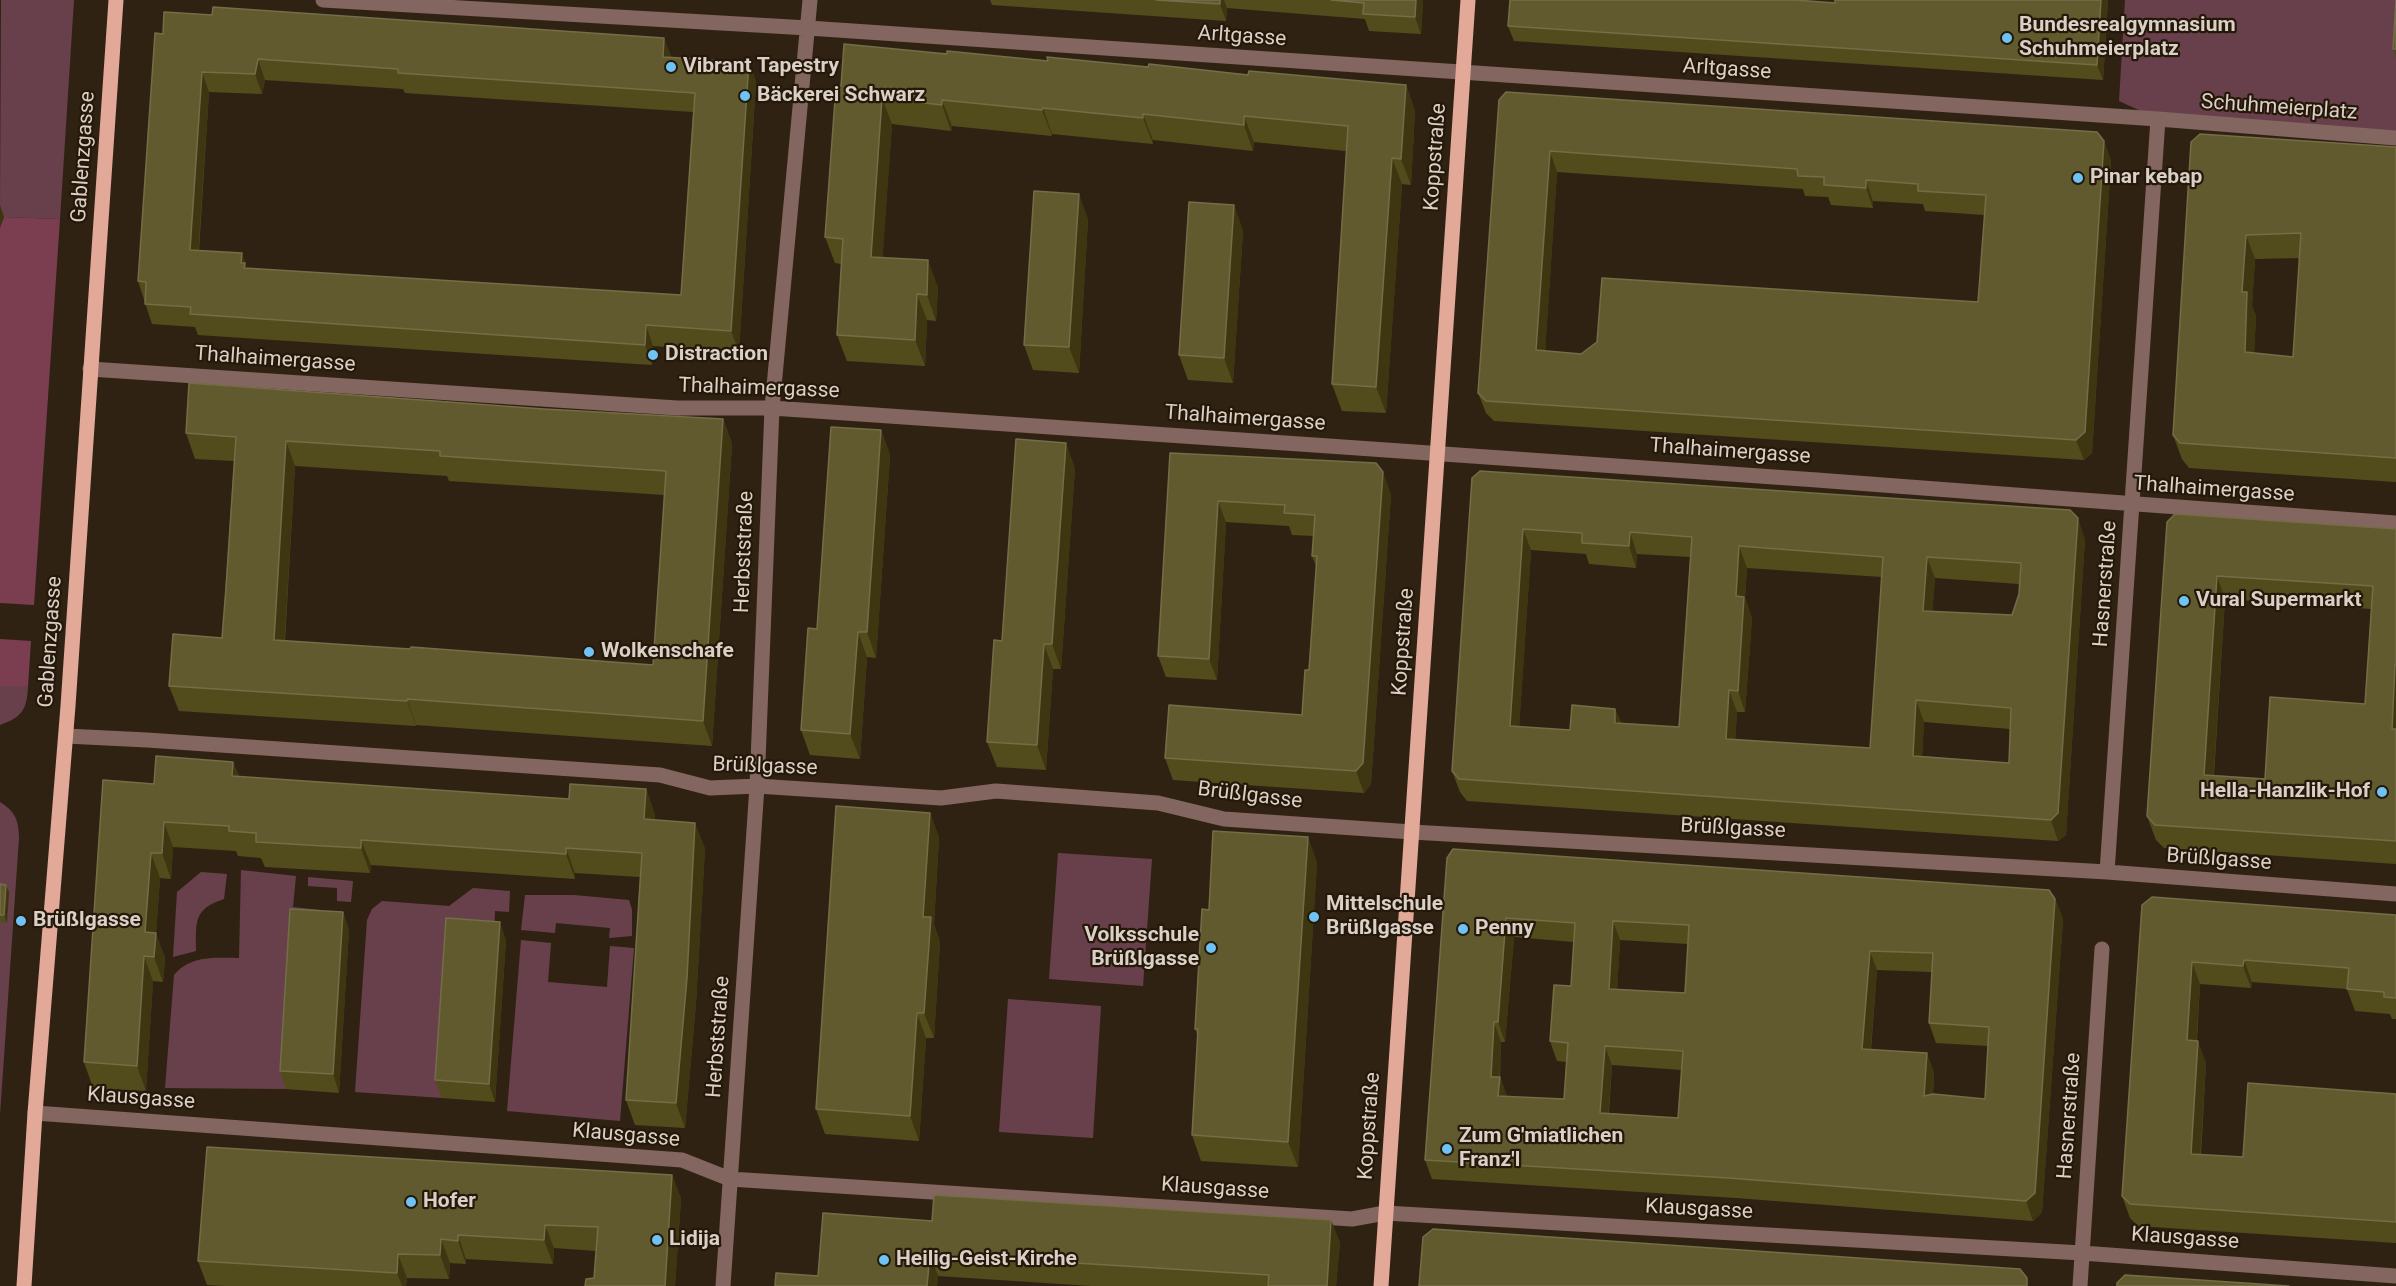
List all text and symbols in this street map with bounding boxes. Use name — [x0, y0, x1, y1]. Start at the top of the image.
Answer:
place label: Bundesrealgymnasium Schuhmeierplatz — [2019, 13, 2236, 63]
street label: Arltgasse — [1197, 21, 1287, 53]
marker: Bundesrealgymnasium Schuhmeierplatz — [2000, 31, 2014, 45]
place label: Vibrant Tapestry — [683, 54, 839, 80]
street label: Arltgasse — [1682, 54, 1772, 86]
marker: Vibrant Tapestry — [664, 60, 678, 74]
place label: Bäckerei Schwarz — [757, 83, 925, 109]
marker: Bäckerei Schwarz — [738, 89, 752, 103]
street label: Gablenzgasse — [67, 90, 101, 224]
street label: Schuhmeierplatz — [2200, 90, 2358, 126]
street label: Koppstraße — [1420, 102, 1452, 212]
place label: Pinar kebap — [2090, 165, 2202, 191]
marker: Pinar kebap — [2071, 171, 2085, 185]
street label: Thalhaimergasse — [194, 342, 356, 378]
place label: Distraction — [665, 342, 768, 368]
marker: Distraction — [646, 348, 660, 362]
street label: Thalhaimergasse — [678, 374, 840, 404]
street label: Thalhaimergasse — [1164, 401, 1326, 437]
street label: Thalhaimergasse — [1649, 434, 1811, 470]
street label: Thalhaimergasse — [2133, 472, 2295, 508]
street label: Herbststraße — [730, 490, 760, 614]
street label: Hasnerstraße — [2089, 520, 2123, 648]
street label: Gablenzgasse — [34, 575, 68, 709]
street label: Koppstraße — [1388, 587, 1420, 697]
place label: Vural Supermarkt — [2196, 588, 2362, 614]
marker: Vural Supermarkt — [2177, 594, 2191, 608]
place label: Wolkenschafe — [601, 639, 734, 665]
marker: Wolkenschafe — [582, 645, 596, 659]
street label: Brüßlgasse — [712, 753, 818, 781]
street label: Brüßlgasse — [1196, 777, 1304, 815]
place label: Hella-Hanzlik-Hof — [2200, 779, 2370, 805]
marker: Hella-Hanzlik-Hof — [2375, 785, 2389, 799]
street label: Brüßlgasse — [1680, 814, 1786, 844]
street label: Brüßlgasse — [2166, 844, 2272, 876]
place label: Mittelschule Brüßlgasse — [1326, 892, 1443, 942]
place label: Brüßlgasse — [33, 908, 141, 934]
marker: Mittelschule Brüßlgasse — [1307, 910, 1321, 924]
marker: Brüßlgasse — [14, 914, 28, 928]
place label: Penny — [1475, 916, 1534, 942]
marker: Penny — [1456, 922, 1470, 936]
place label: Volksschule Brüßlgasse — [1084, 923, 1199, 973]
marker: Volksschule Brüßlgasse — [1204, 941, 1218, 955]
street label: Herbststraße — [702, 975, 736, 1099]
street label: Hasnerstraße — [2053, 1052, 2087, 1180]
street label: Koppstraße — [1354, 1071, 1386, 1181]
street label: Klausgasse — [86, 1083, 196, 1115]
street label: Klausgasse — [571, 1119, 681, 1153]
place label: Zum G'miatlichen Franz'l — [1459, 1124, 1623, 1174]
marker: Zum G'miatlichen Franz'l — [1440, 1142, 1454, 1156]
street label: Klausgasse — [1160, 1173, 1270, 1205]
place label: Hofer — [423, 1189, 476, 1215]
marker: Hofer — [404, 1195, 418, 1209]
street label: Klausgasse — [1644, 1195, 1754, 1225]
street label: Klausgasse — [2130, 1223, 2240, 1255]
place label: Lidija — [669, 1227, 720, 1253]
marker: Lidija — [650, 1233, 664, 1247]
place label: Heilig-Geist-Kirche — [896, 1247, 1077, 1273]
marker: Heilig-Geist-Kirche — [877, 1253, 891, 1267]

